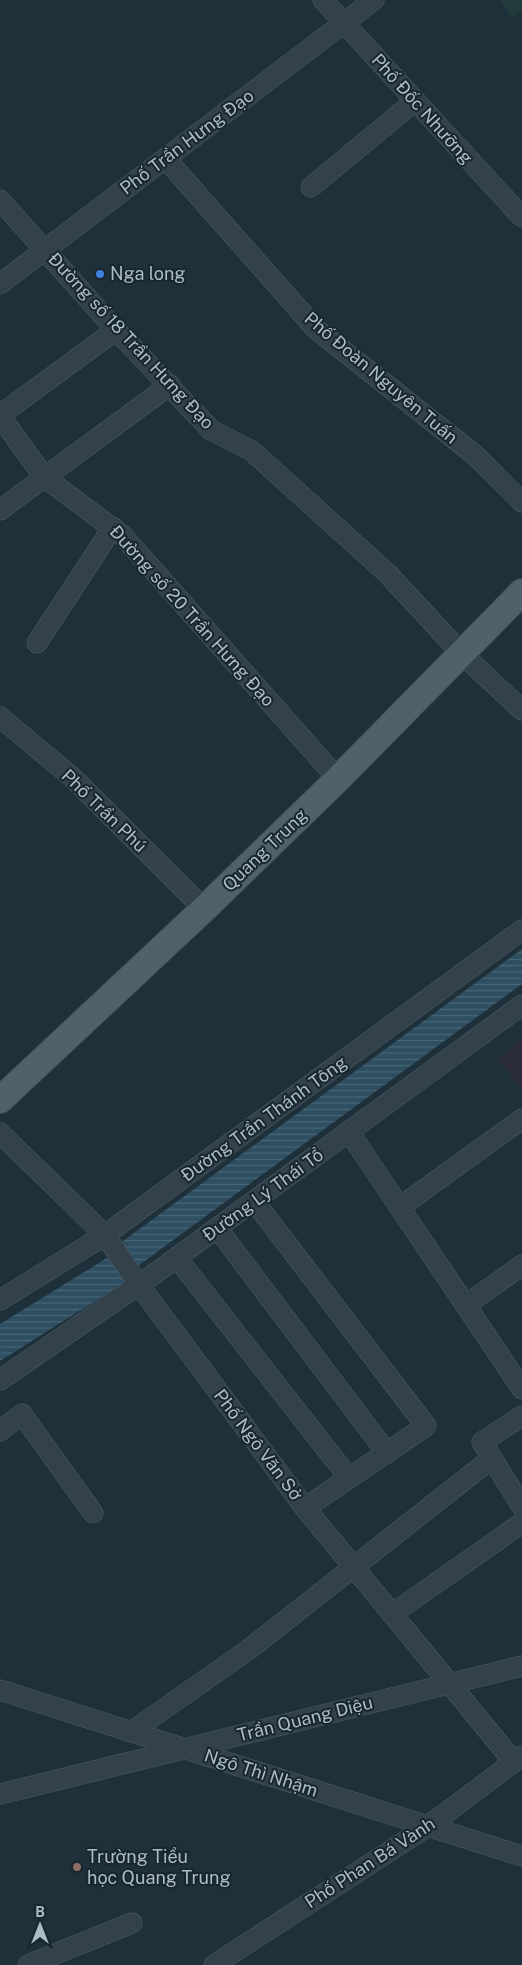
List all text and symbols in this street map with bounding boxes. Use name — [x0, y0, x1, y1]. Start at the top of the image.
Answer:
street label: Phố Đốc Nhưỡng — [367, 49, 477, 168]
street label: Phố Trần Hưng Đạo — [116, 84, 258, 199]
street label: Đường số 18 Trần Hưng Đạo — [44, 248, 219, 433]
place label: Nga long — [110, 263, 186, 284]
marker: Nga long — [94, 268, 106, 280]
street label: Phố Đoàn Nguyên Tuấn — [300, 307, 462, 448]
street label: Đường số 20 Trần Hưng Đạo — [106, 521, 279, 710]
street label: Phố Trần Phú — [57, 765, 151, 856]
street label: Quang Trung — [218, 804, 311, 895]
street label: Đường Trần Thánh Tông — [177, 1051, 351, 1186]
street label: Đường Lý Thái Tổ — [198, 1144, 327, 1245]
street label: Phố Ngô Văn Sở — [210, 1385, 307, 1504]
street label: Trần Quang Diệu — [235, 1692, 375, 1746]
street label: Ngô Thì Nhậm — [202, 1744, 321, 1801]
street label: Phố Phan Bá Vành — [301, 1813, 439, 1912]
place label: Trường Tiểu học Quang Trung — [87, 1846, 231, 1888]
marker: Trường Tiểu học Quang Trung — [71, 1861, 83, 1873]
north arrow — [15, 1900, 65, 1950]
text: B — [35, 1904, 45, 1920]

